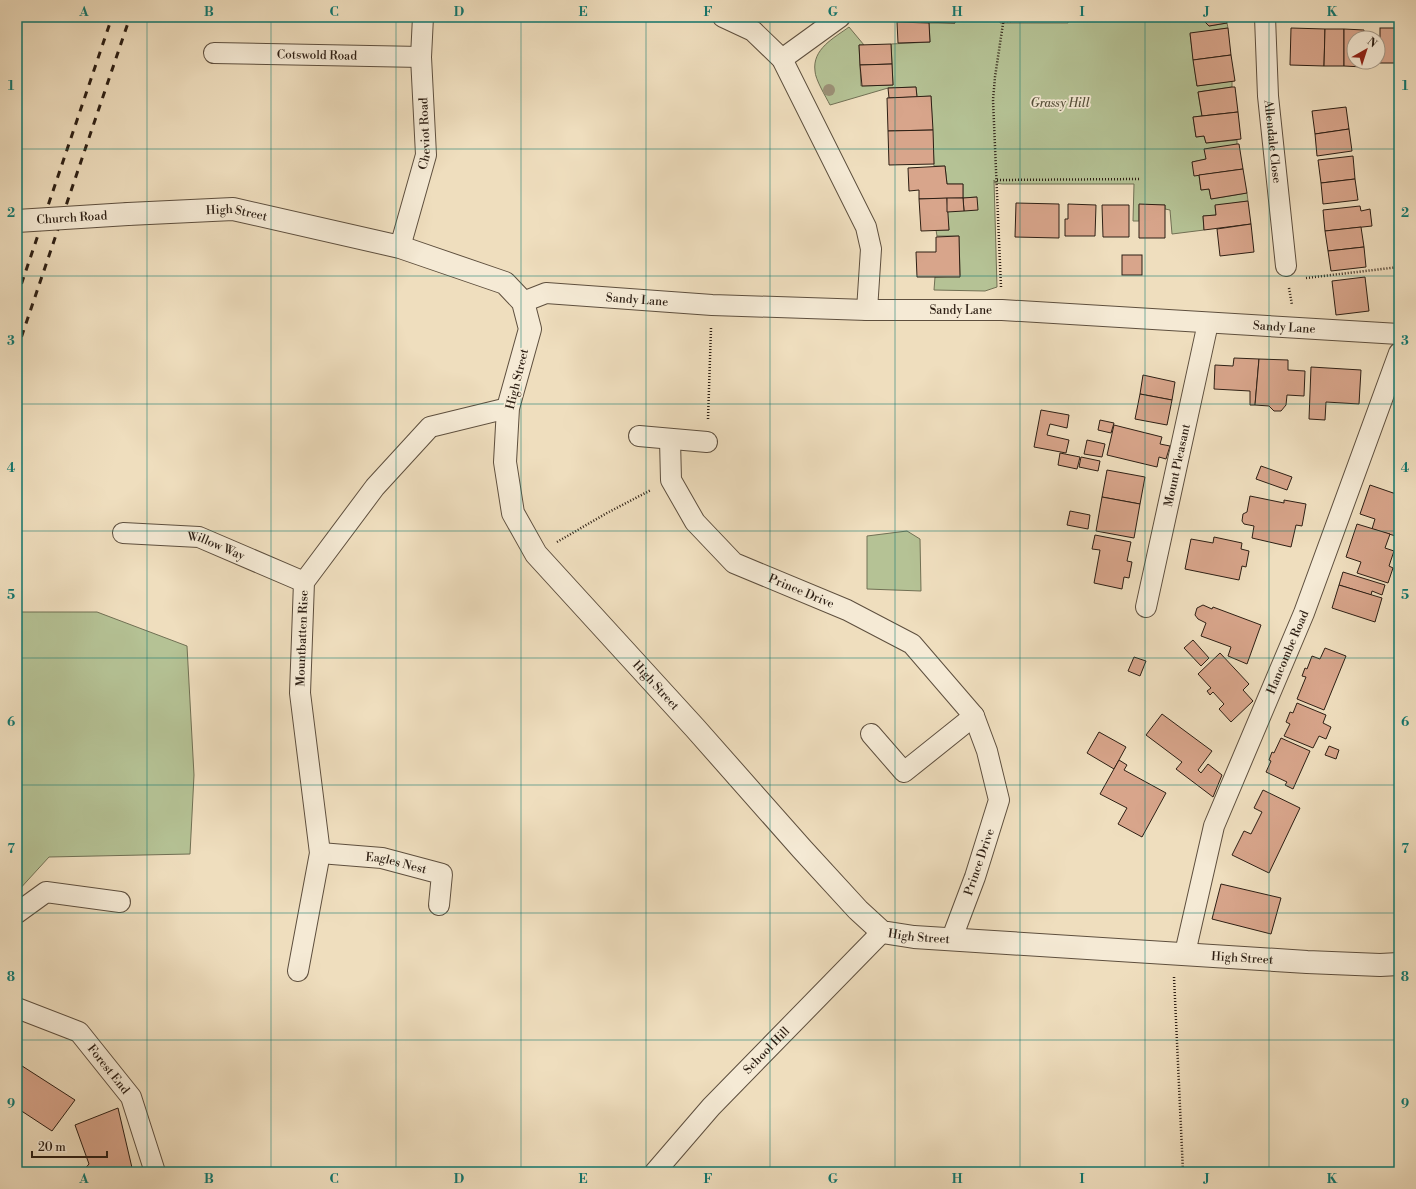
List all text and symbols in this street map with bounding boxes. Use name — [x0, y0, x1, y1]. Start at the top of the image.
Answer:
text: A — [78, 4, 89, 20]
text: B — [204, 4, 214, 20]
text: C — [329, 4, 339, 20]
text: D — [454, 4, 464, 20]
text: E — [578, 4, 588, 20]
text: F — [703, 4, 713, 20]
text: G — [828, 4, 839, 20]
text: H — [952, 4, 963, 20]
text: I — [1079, 4, 1085, 20]
text: J — [1202, 4, 1210, 20]
text: K — [1327, 4, 1338, 20]
north arrow — [1346, 30, 1386, 70]
text: N — [1364, 35, 1380, 51]
street label: Cotswold Road — [277, 47, 357, 64]
text: 1 — [8, 78, 15, 94]
text: 1 — [1402, 78, 1409, 94]
park label: Grassy Hill — [1030, 96, 1090, 111]
street label: Cheviot Road — [415, 97, 434, 172]
street label: Allendale Close — [1260, 98, 1284, 184]
street label: High Street — [206, 202, 269, 225]
text: 2 — [7, 205, 15, 221]
text: 2 — [1401, 205, 1409, 221]
street label: Church Road — [36, 208, 108, 228]
street label: Sandy Lane — [605, 290, 669, 310]
street label: Sandy Lane — [929, 303, 992, 318]
street label: Sandy Lane — [1253, 318, 1316, 337]
text: 3 — [7, 333, 15, 349]
text: 3 — [1401, 333, 1409, 349]
street label: High Street — [503, 347, 532, 411]
street label: Mount Pleasant — [1161, 422, 1194, 508]
text: 4 — [7, 460, 16, 476]
text: 4 — [1401, 460, 1410, 476]
street label: Willow Way — [186, 529, 247, 564]
street label: Prince Drive — [766, 571, 836, 612]
text: 5 — [7, 587, 15, 603]
text: 5 — [1401, 587, 1409, 603]
street label: Mountbatten Rise — [293, 590, 312, 687]
street label: Hancombe Road — [1264, 608, 1312, 696]
street label: High Street — [629, 658, 683, 714]
text: 6 — [7, 714, 15, 730]
text: 6 — [1401, 714, 1409, 730]
street label: Prince Drive — [961, 827, 998, 898]
text: 7 — [7, 841, 15, 857]
text: 7 — [1401, 841, 1409, 857]
street label: Eagles Nest — [365, 850, 429, 878]
street label: High Street — [887, 926, 951, 947]
street label: High Street — [1211, 949, 1274, 968]
text: 8 — [7, 969, 15, 985]
text: 8 — [1401, 969, 1409, 985]
street label: School Hill — [740, 1024, 793, 1077]
street label: Forest End — [84, 1042, 133, 1097]
text: 9 — [7, 1096, 15, 1112]
text: 9 — [1401, 1096, 1409, 1112]
scale bar — [32, 1133, 107, 1159]
text: 20 m — [38, 1140, 66, 1155]
text: A — [78, 1171, 89, 1187]
text: B — [204, 1171, 214, 1187]
text: C — [329, 1171, 339, 1187]
text: D — [454, 1171, 464, 1187]
text: E — [578, 1171, 588, 1187]
text: F — [703, 1171, 713, 1187]
text: G — [828, 1171, 839, 1187]
text: H — [952, 1171, 963, 1187]
text: I — [1079, 1171, 1085, 1187]
text: J — [1202, 1171, 1210, 1187]
text: K — [1327, 1171, 1338, 1187]

